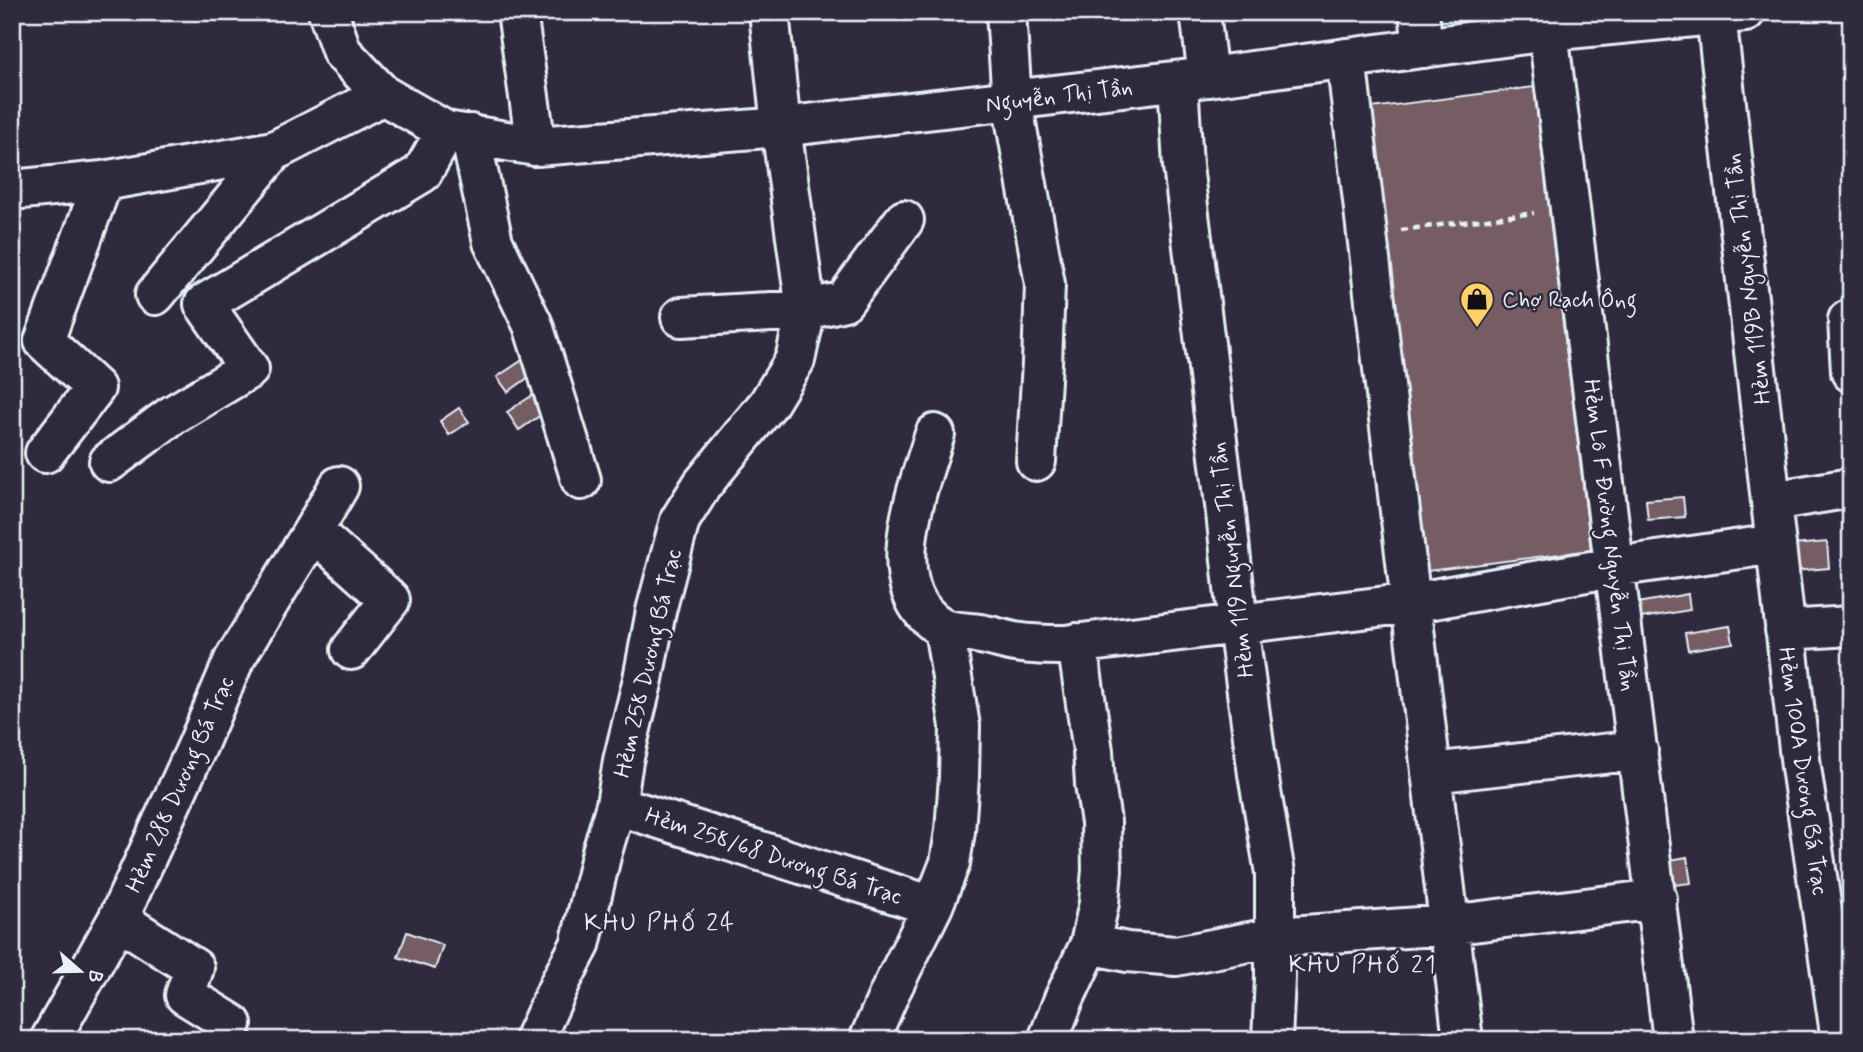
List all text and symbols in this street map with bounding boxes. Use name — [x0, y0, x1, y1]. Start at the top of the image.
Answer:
street label: Nguyễn Thị Tần — [984, 73, 1135, 123]
street label: Hẻm 119B Nguyễn Thị Tần — [1719, 151, 1781, 406]
shop icon: Chợ Rạch Ông — [1458, 280, 1496, 329]
place label: Chợ Rạch Ông — [1502, 286, 1637, 318]
street label: Hẻm Lô F Đường Nguyễn Thị Tần — [1573, 377, 1643, 693]
street label: Hẻm 119 Nguyễn Thị Tần — [1204, 440, 1264, 679]
street label: Hẻm 258 Dương Bá Trạc — [608, 546, 692, 781]
street label: Hẻm 100A Dương Bá Trạc — [1768, 645, 1834, 898]
street label: Hẻm 288 Dương Bá Trạc — [119, 672, 244, 899]
street label: Hẻm 258/68 Dương Bá Trạc — [640, 801, 906, 915]
district label: KHU PHỐ 24 — [584, 908, 736, 939]
north arrow — [46, 936, 116, 1006]
district label: KHU PHỐ 21 — [1289, 950, 1437, 981]
text: B — [81, 966, 108, 986]

